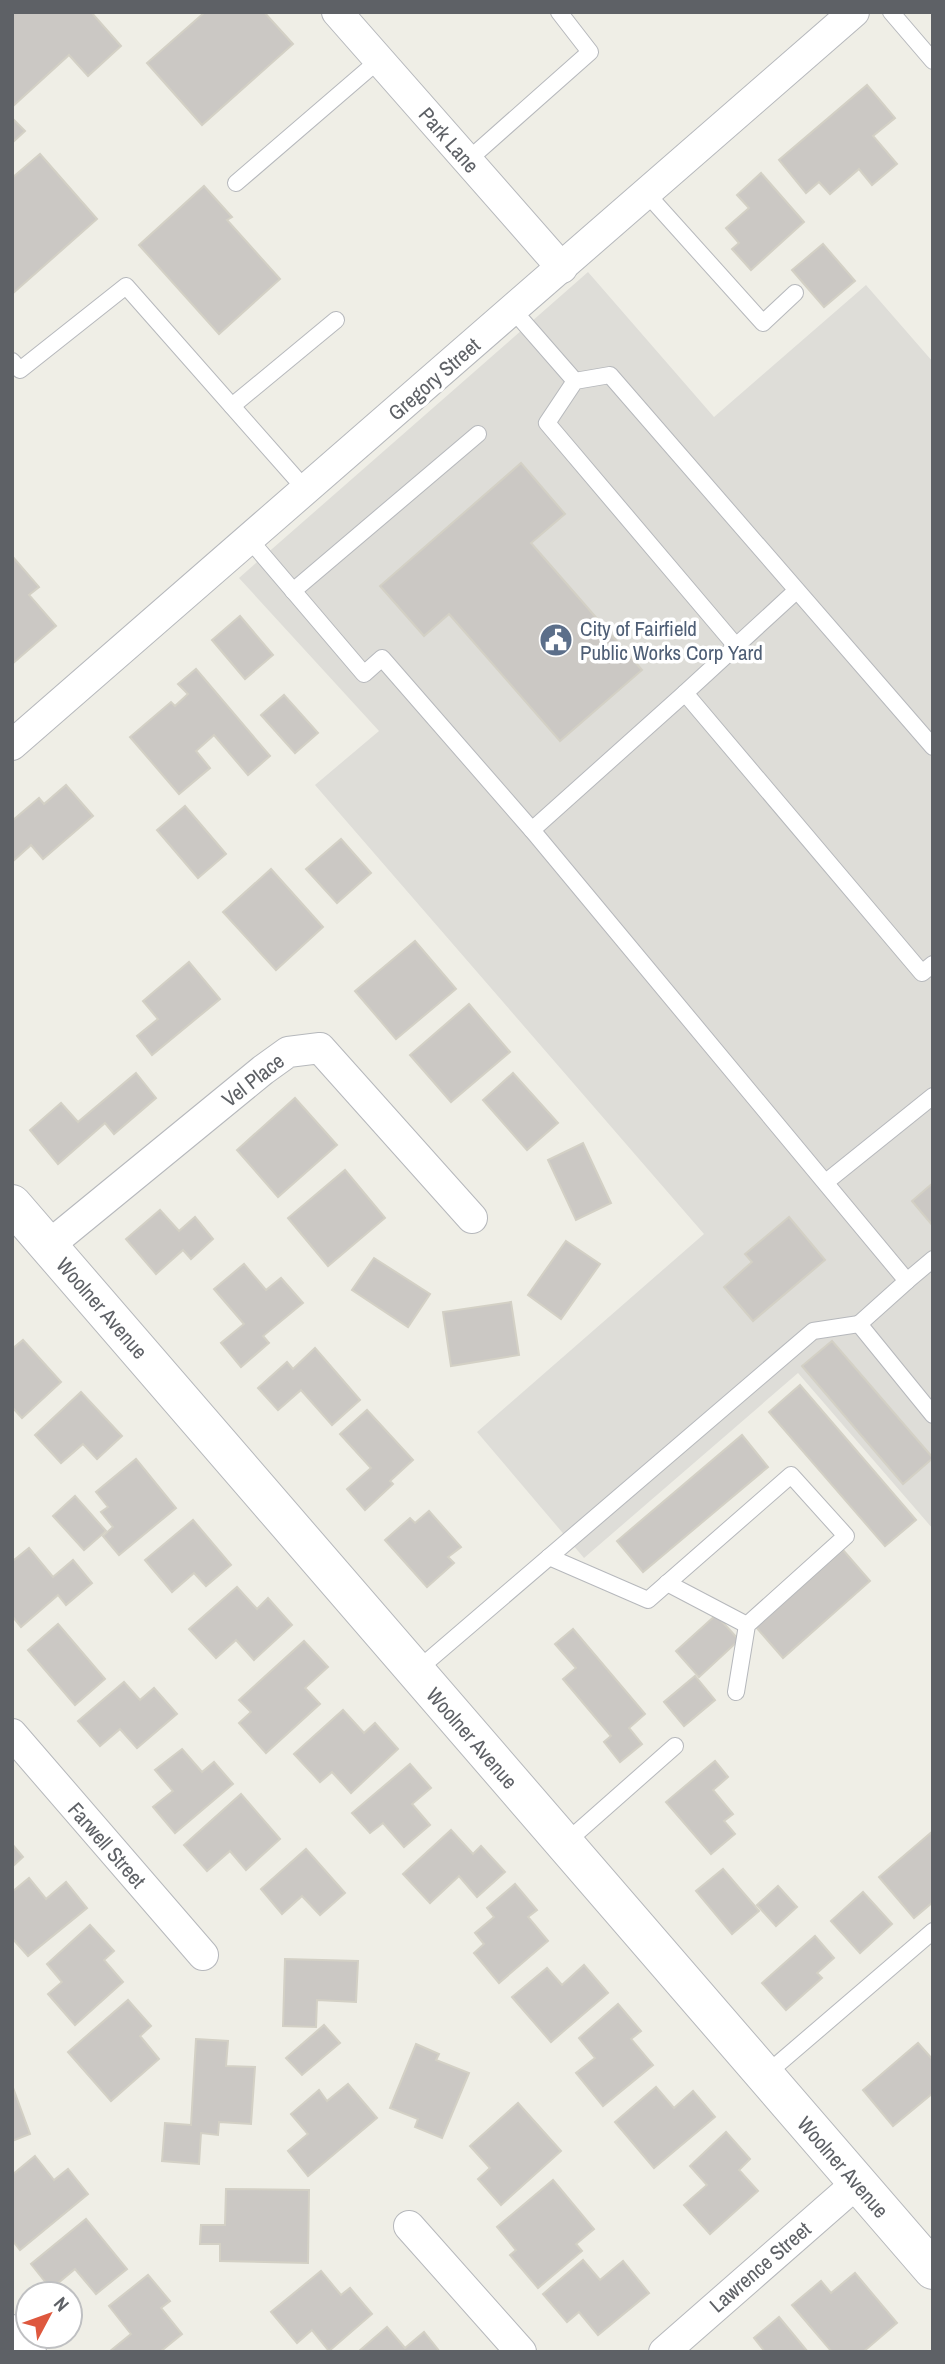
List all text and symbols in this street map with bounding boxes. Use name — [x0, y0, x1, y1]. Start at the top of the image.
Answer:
street label: Park Lane — [412, 101, 486, 179]
street label: Gregory Street — [382, 331, 486, 427]
place label: City of Fairfield Public Works Corp Yard — [580, 614, 763, 667]
public building icon: City of Fairfield Public Works Corp Yard — [537, 621, 575, 659]
street label: Vel Place — [216, 1046, 290, 1114]
street label: Woolner Avenue — [50, 1251, 154, 1365]
street label: Woolner Avenue — [420, 1681, 524, 1795]
street label: Farwell Street — [61, 1796, 153, 1894]
street label: Woolner Avenue — [791, 2110, 895, 2224]
street label: Lawrence Street — [703, 2215, 817, 2319]
north arrow — [14, 2280, 84, 2350]
text: N — [48, 2291, 75, 2317]

